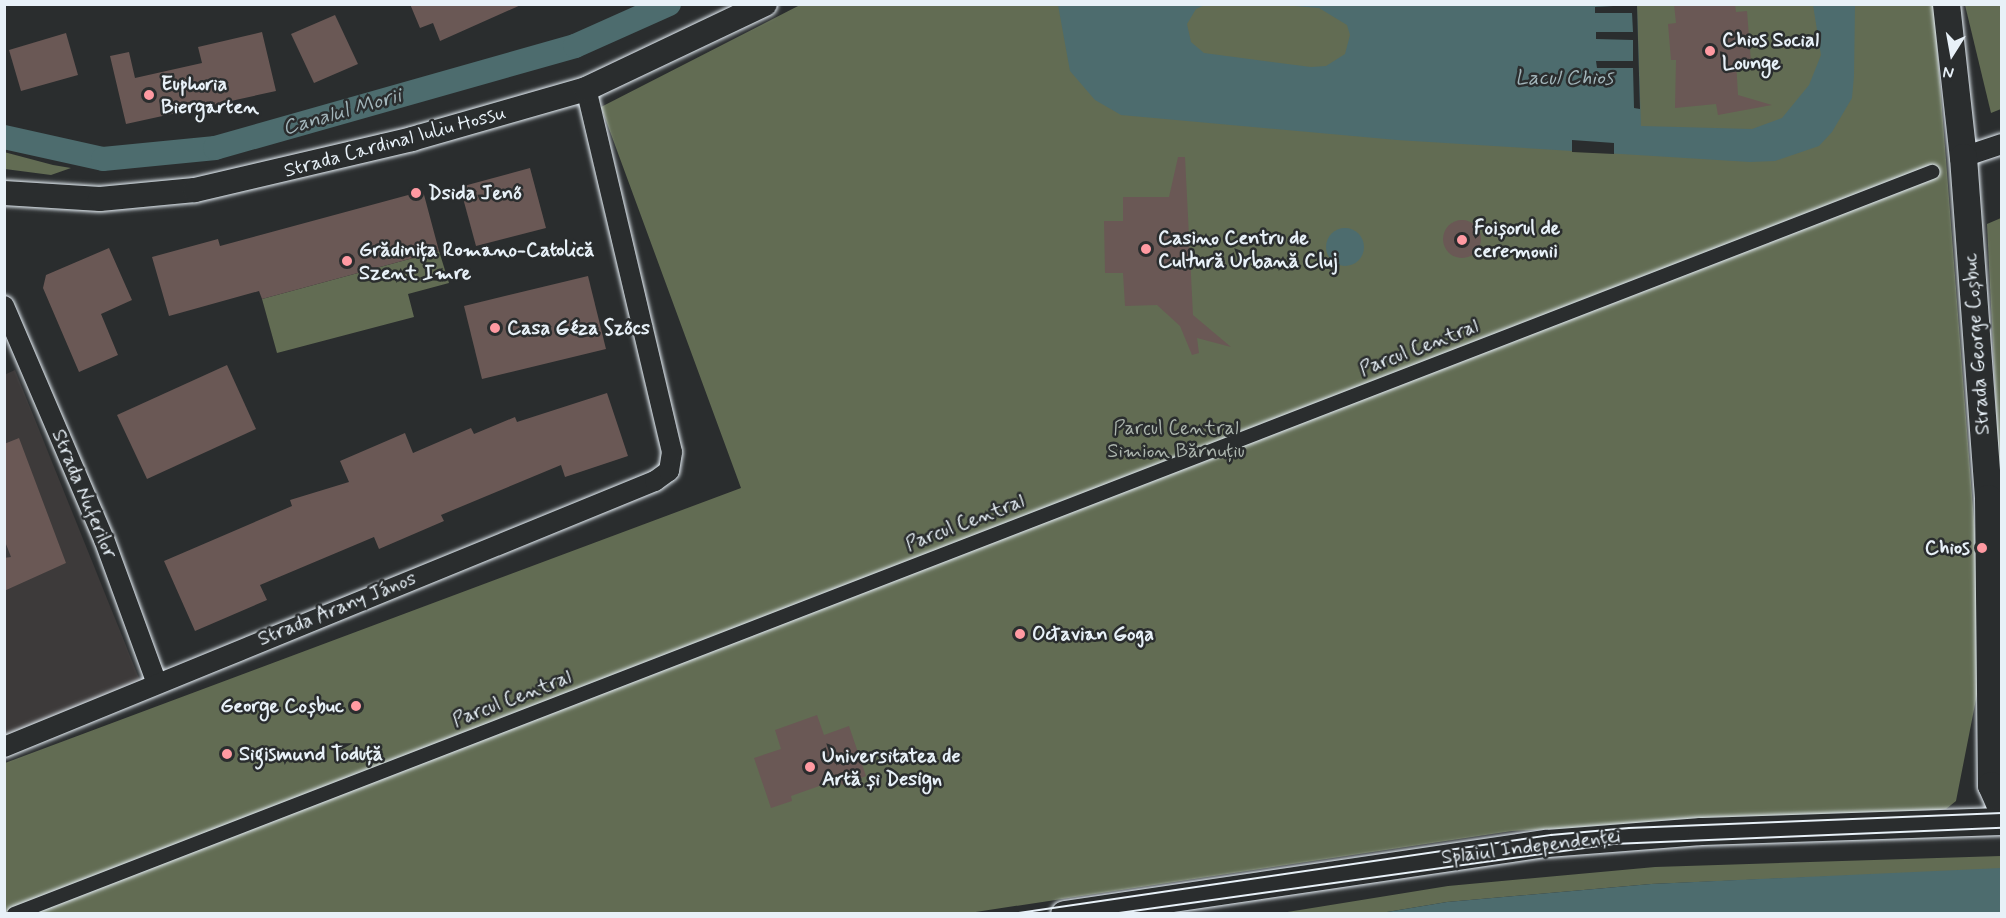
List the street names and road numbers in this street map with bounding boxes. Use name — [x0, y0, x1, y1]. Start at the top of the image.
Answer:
street label: Strada Cardinal Iuliu Hossu — [280, 100, 510, 184]
street label: Strada George Coșbuc — [1959, 250, 1995, 438]
street label: Parcul Central — [1358, 315, 1480, 381]
street label: Strada Nuferilor — [46, 426, 122, 562]
street label: Parcul Central — [904, 490, 1026, 556]
street label: Strada Arany János — [255, 567, 419, 651]
street label: Parcul Central — [451, 666, 573, 732]
street label: Splaiul Independenței — [1439, 824, 1623, 870]

